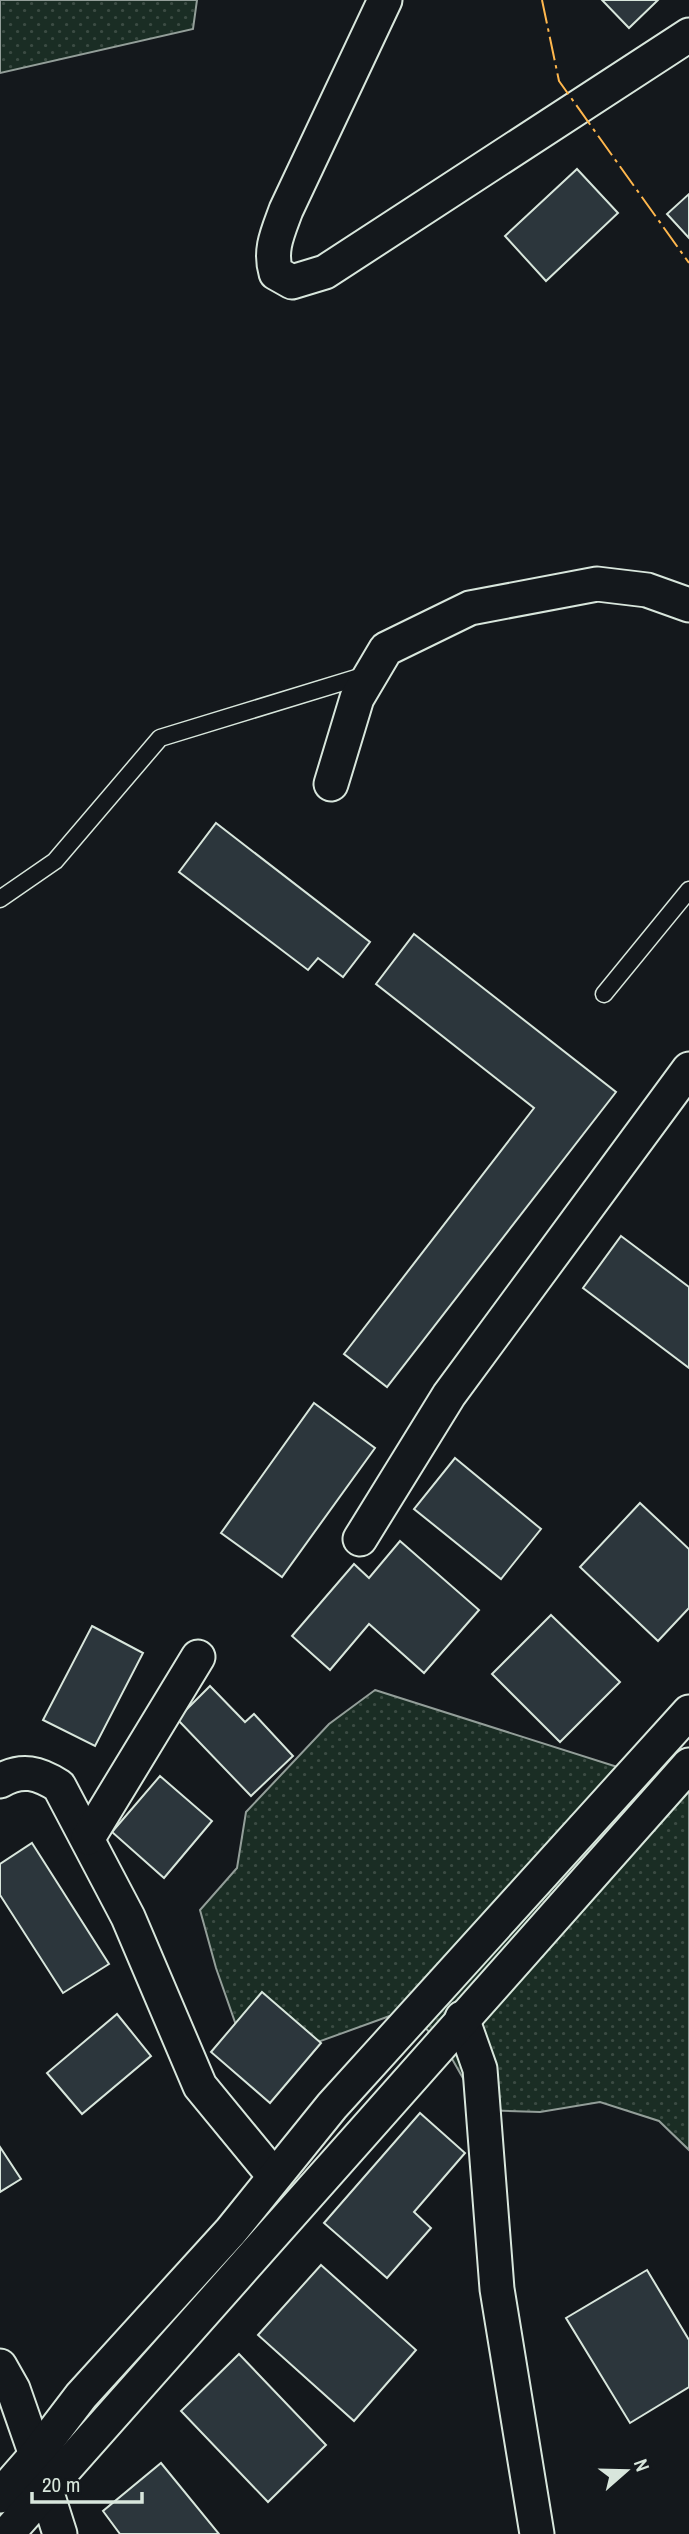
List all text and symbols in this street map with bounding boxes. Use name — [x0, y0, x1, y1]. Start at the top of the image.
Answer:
north arrow — [591, 2436, 661, 2506]
text: N — [628, 2455, 656, 2475]
scale bar — [32, 2460, 142, 2504]
text: 20 m — [42, 2470, 80, 2499]

